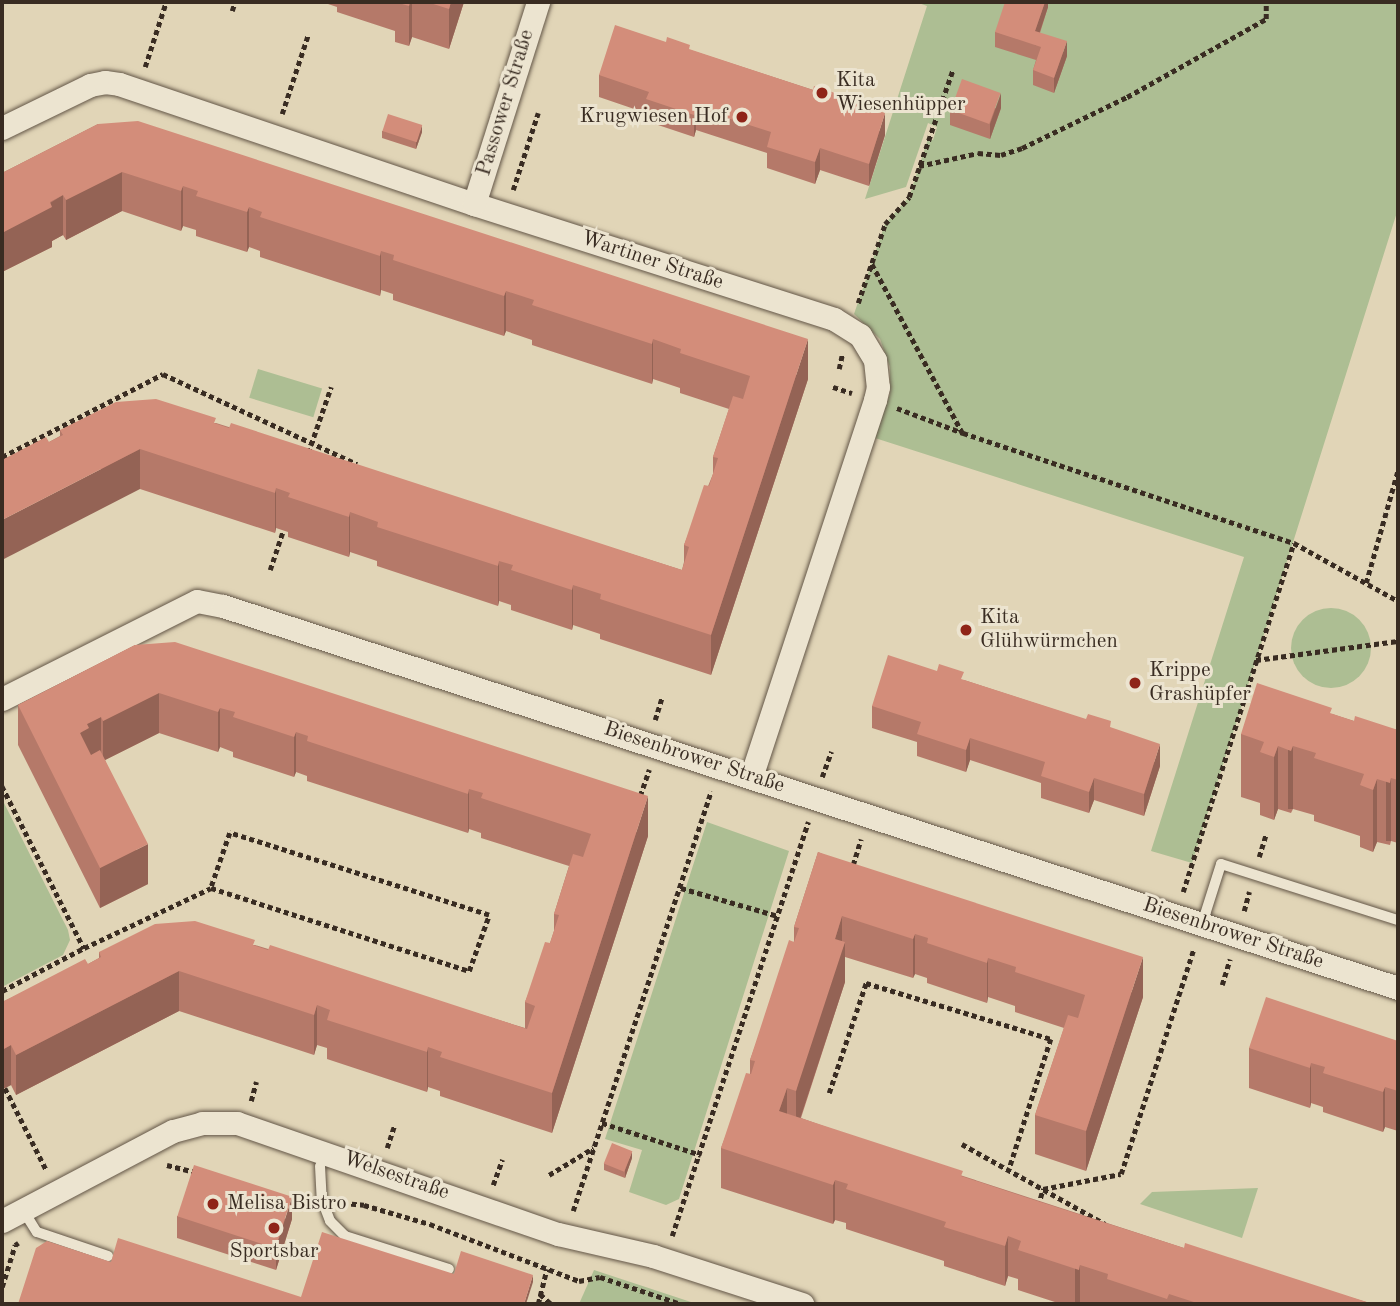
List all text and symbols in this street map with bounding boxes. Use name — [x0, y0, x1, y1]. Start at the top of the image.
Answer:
street label: Passower Straße — [472, 27, 540, 179]
place label: Kita Wiesenhüpper — [836, 68, 966, 118]
marker: Kita Wiesenhüpper — [814, 85, 830, 101]
place label: Krugwiesen Hof — [579, 104, 728, 130]
marker: Krugwiesen Hof — [734, 109, 750, 125]
street label: Wartiner Straße — [578, 226, 726, 296]
place label: Kita Glühwürmchen — [980, 605, 1118, 655]
marker: Kita Glühwürmchen — [958, 622, 974, 638]
place label: Krippe Grashüpfer — [1149, 658, 1251, 708]
marker: Krippe Grashüpfer — [1127, 675, 1143, 691]
street label: Biesenbrower Straße — [600, 717, 788, 799]
street label: Biesenbrower Straße — [1139, 893, 1327, 975]
street label: Welsestraße — [340, 1146, 452, 1206]
place label: Melisa Bistro — [227, 1191, 347, 1217]
marker: Melisa Bistro — [205, 1196, 221, 1212]
marker: Sportsbar — [266, 1220, 282, 1236]
place label: Sportsbar — [229, 1239, 319, 1265]

